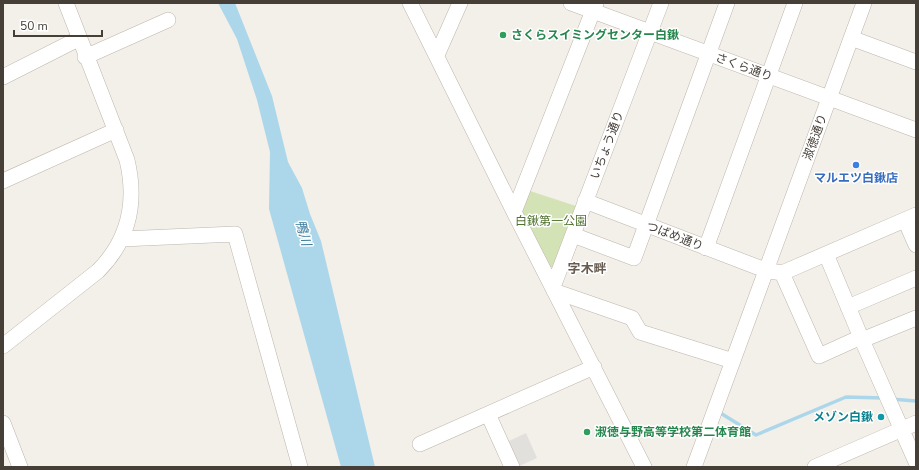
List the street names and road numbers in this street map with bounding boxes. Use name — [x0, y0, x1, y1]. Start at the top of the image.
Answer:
street label: さくら通り — [713, 49, 775, 85]
street label: いちょう通り — [587, 109, 627, 181]
street label: 淑徳通り — [799, 112, 831, 162]
street label: つばめ通り — [644, 218, 706, 254]

